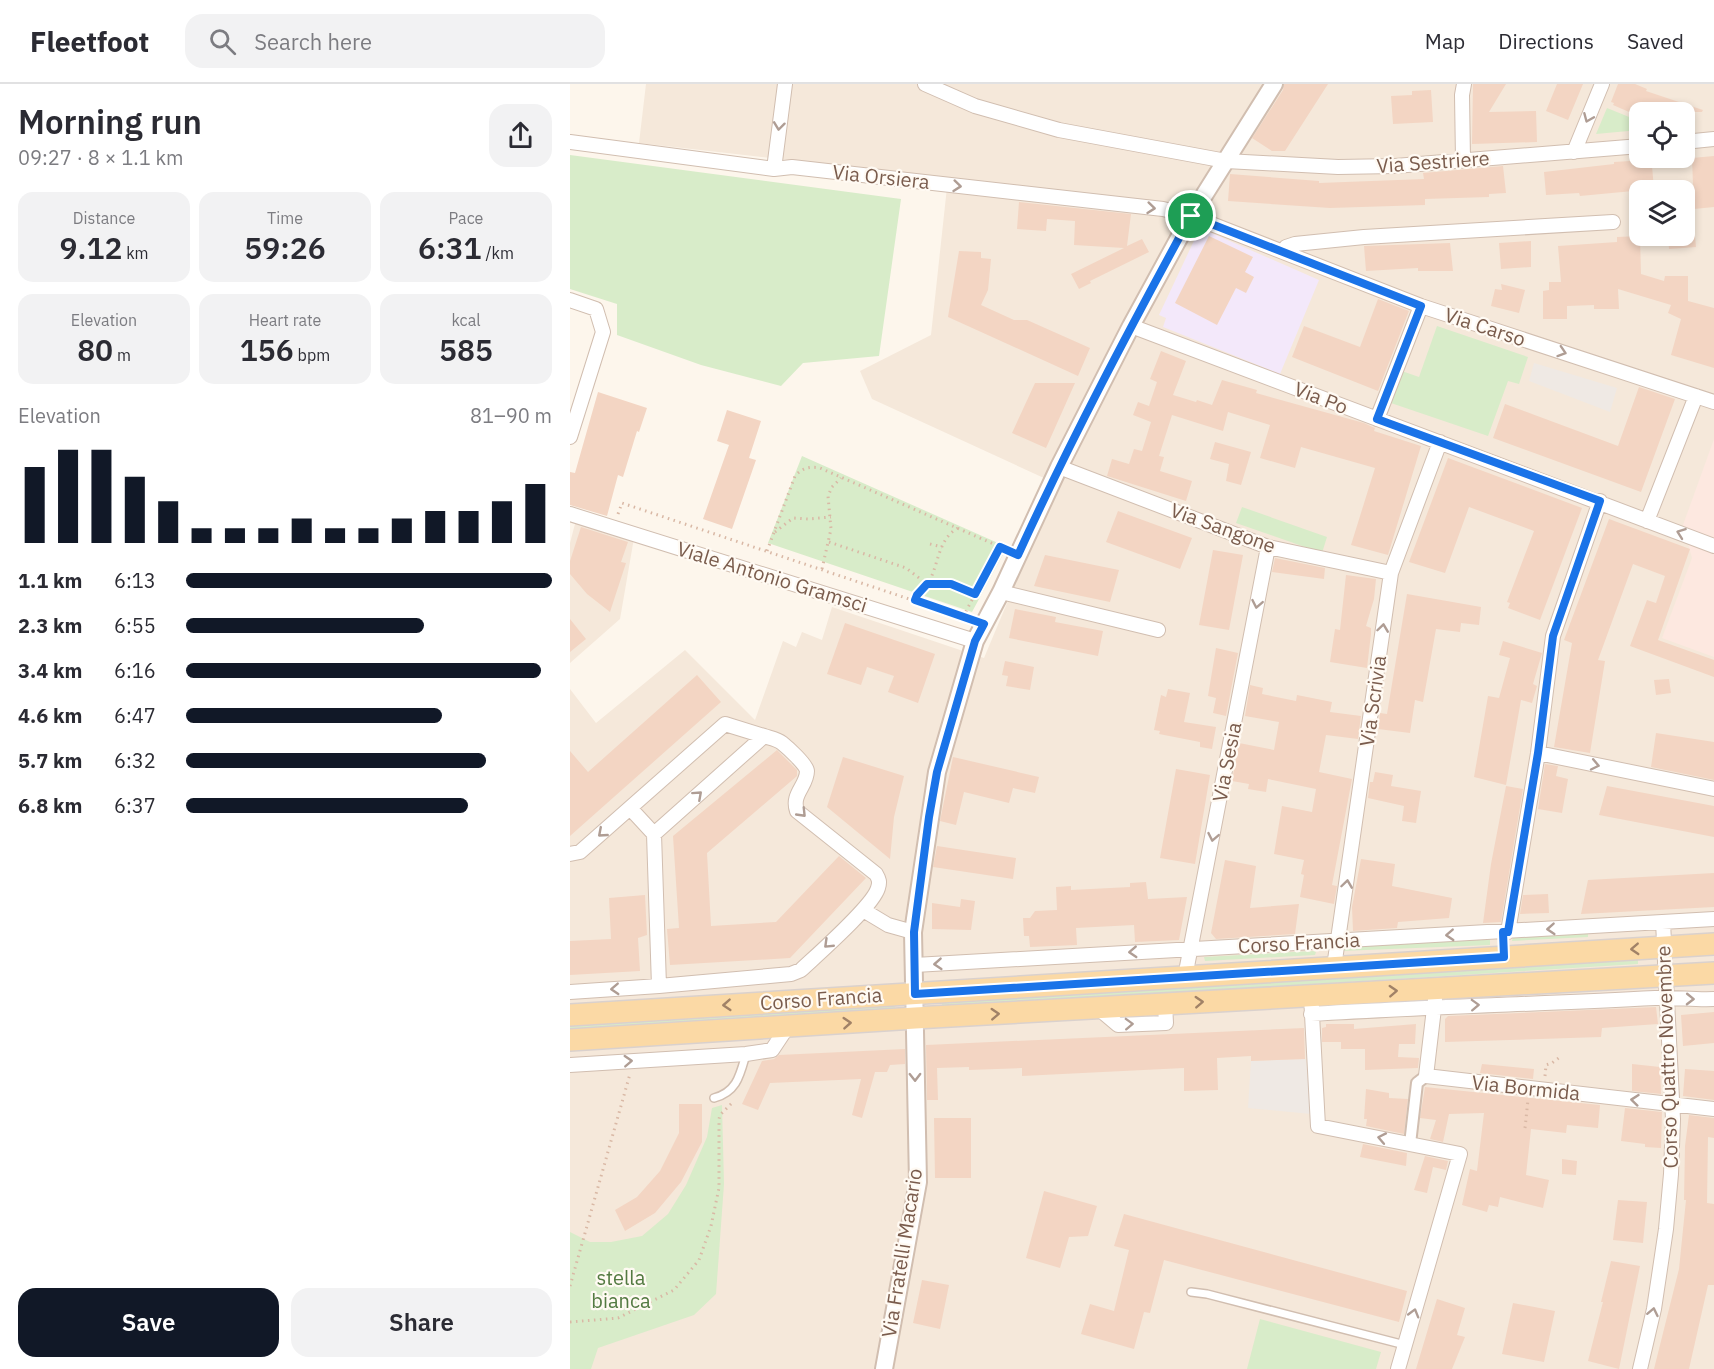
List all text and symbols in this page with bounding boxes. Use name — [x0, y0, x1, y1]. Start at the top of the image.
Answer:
search box — [185, 14, 605, 68]
text: Fleetfoot — [30, 23, 149, 60]
icon: search — [206, 25, 239, 58]
text: Search here — [254, 27, 372, 56]
text: Map — [1425, 27, 1465, 55]
text: Directions — [1498, 27, 1594, 55]
text: Saved — [1627, 27, 1684, 55]
text: Morning run — [18, 100, 202, 143]
map controls — [1629, 102, 1695, 246]
button: locate — [1629, 102, 1695, 168]
button: share — [489, 104, 552, 167]
one-way arrow — [1583, 112, 1595, 123]
one-way arrow — [774, 122, 786, 131]
text: 09:27 · 8 × 1.1 km — [18, 144, 183, 171]
street label: Via Sestriere — [1375, 144, 1490, 179]
street label: Via Orsiera — [831, 158, 931, 195]
one-way arrow — [953, 179, 962, 192]
button: layers — [1629, 180, 1695, 246]
pin — [1165, 190, 1216, 241]
icon: arrive — [1174, 199, 1207, 232]
one-way arrow — [1147, 201, 1156, 214]
text: Distance — [73, 208, 135, 228]
text: Time — [267, 208, 303, 228]
text: Pace — [449, 208, 483, 228]
text: 9.12 — [59, 228, 122, 267]
text: 59:26 — [244, 228, 326, 267]
text: 6:31 — [418, 228, 482, 267]
text: km — [122, 243, 149, 263]
text: /km — [482, 243, 514, 263]
street label: Via Carso — [1441, 301, 1529, 352]
text: Elevation — [71, 310, 137, 330]
text: Heart rate — [249, 310, 321, 330]
text: kcal — [451, 310, 481, 330]
text: 80 — [77, 330, 113, 369]
text: 156 — [240, 330, 294, 369]
text: 585 — [439, 330, 493, 369]
text: m — [113, 345, 131, 365]
text: bpm — [294, 345, 330, 365]
one-way arrow — [1556, 345, 1567, 357]
street label: Via Po — [1290, 375, 1352, 420]
text: Elevation — [18, 402, 101, 429]
text: 81–90 m — [470, 402, 552, 429]
street label: Via Sangone — [1167, 496, 1280, 559]
one-way arrow — [1676, 528, 1686, 541]
street label: Viale Antonio Gramsci — [674, 535, 871, 618]
text: 1.1 km — [18, 567, 82, 594]
text: 6:13 — [114, 567, 156, 594]
one-way arrow — [1251, 599, 1264, 609]
text: 2.3 km — [18, 612, 82, 639]
text: 6:55 — [114, 612, 156, 639]
one-way arrow — [1377, 624, 1389, 633]
street label: Via Scrivia — [1353, 653, 1392, 748]
text: 3.4 km — [18, 657, 82, 684]
text: 6:16 — [114, 657, 156, 684]
text: 4.6 km — [18, 702, 82, 729]
text: 6:47 — [114, 702, 156, 729]
street label: Via Sesia — [1206, 719, 1248, 804]
text: 5.7 km — [18, 747, 82, 774]
text: 6:32 — [114, 747, 156, 774]
one-way arrow — [1590, 758, 1600, 771]
one-way arrow — [691, 791, 702, 802]
text: 6.8 km — [18, 792, 82, 819]
text: 6:37 — [114, 792, 156, 819]
one-way arrow — [795, 807, 806, 817]
one-way arrow — [598, 826, 608, 837]
one-way arrow — [1207, 832, 1220, 842]
one-way arrow — [1340, 879, 1352, 888]
one-way arrow — [1546, 923, 1555, 936]
street label: Corso Francia — [1237, 926, 1361, 959]
one-way arrow — [1445, 929, 1454, 942]
one-way arrow — [825, 936, 836, 947]
one-way arrow — [1630, 943, 1639, 956]
street label: Corso Quattro Novembre — [1649, 945, 1684, 1169]
one-way arrow — [1128, 946, 1137, 959]
one-way arrow — [934, 957, 943, 970]
street label: Corso Francia — [759, 981, 883, 1016]
one-way arrow — [610, 982, 619, 995]
one-way arrow — [1389, 985, 1398, 998]
one-way arrow — [1686, 993, 1695, 1005]
one-way arrow — [1194, 996, 1203, 1009]
one-way arrow — [723, 999, 732, 1012]
one-way arrow — [1470, 999, 1479, 1012]
one-way arrow — [990, 1007, 999, 1020]
one-way arrow — [842, 1016, 851, 1029]
one-way arrow — [1125, 1018, 1134, 1031]
one-way arrow — [624, 1055, 633, 1068]
street label: Via Bormida — [1470, 1068, 1582, 1107]
one-way arrow — [909, 1072, 921, 1081]
one-way arrow — [1630, 1095, 1640, 1107]
one-way arrow — [1377, 1132, 1387, 1145]
street label: Via Fratelli Macario — [875, 1166, 928, 1339]
park label: stella bianca — [591, 1264, 651, 1314]
button: Save — [18, 1288, 279, 1357]
button: Share — [291, 1288, 552, 1357]
one-way arrow — [1646, 1307, 1659, 1317]
one-way arrow — [1407, 1308, 1419, 1319]

